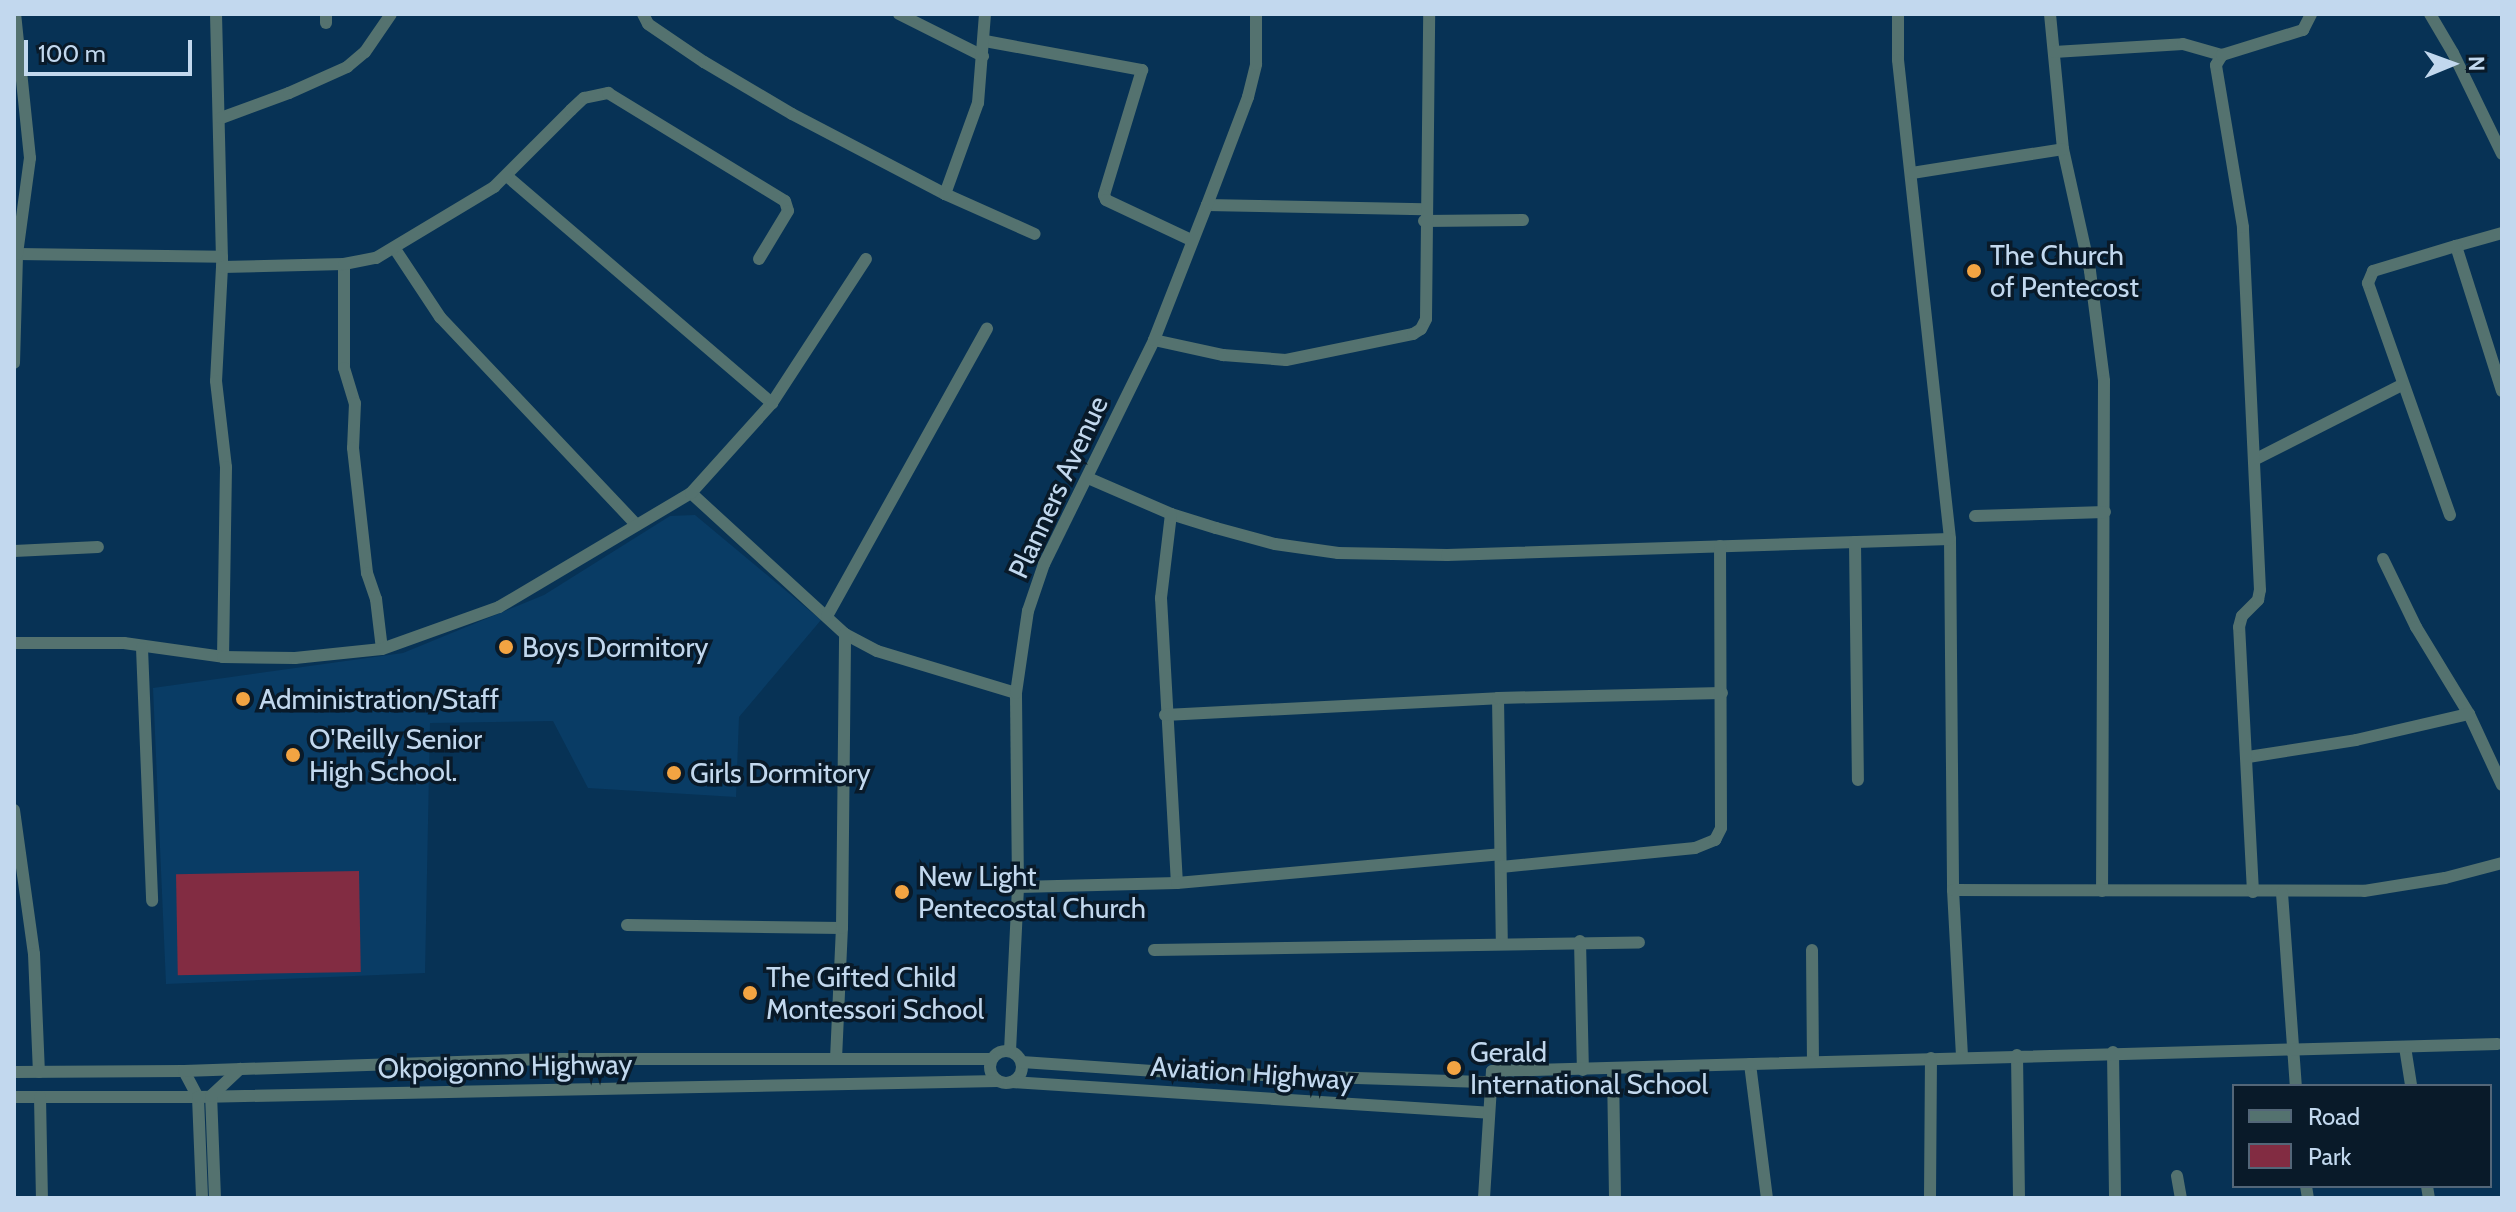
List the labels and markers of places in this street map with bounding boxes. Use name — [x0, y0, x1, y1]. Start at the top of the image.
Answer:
place label: The Church of Pentecost — [1990, 238, 2139, 304]
marker: The Church of Pentecost — [1965, 262, 1983, 280]
place label: Boys Dormitory — [522, 630, 708, 664]
marker: Boys Dormitory — [497, 638, 515, 656]
place label: Administration/Staff — [259, 682, 499, 716]
marker: Administration/Staff — [234, 690, 252, 708]
place label: O'Reilly Senior High School. — [309, 722, 482, 788]
marker: O'Reilly Senior High School. — [284, 746, 302, 764]
place label: Girls Dormitory — [690, 756, 871, 790]
marker: Girls Dormitory — [665, 764, 683, 782]
place label: New Light Pentecostal Church — [918, 859, 1146, 925]
marker: New Light Pentecostal Church — [893, 883, 911, 901]
place label: The Gifted Child Montessori School — [766, 960, 984, 1026]
marker: The Gifted Child Montessori School — [741, 984, 759, 1002]
place label: Gerald International School — [1470, 1035, 1708, 1101]
marker: Gerald International School — [1445, 1059, 1463, 1077]

